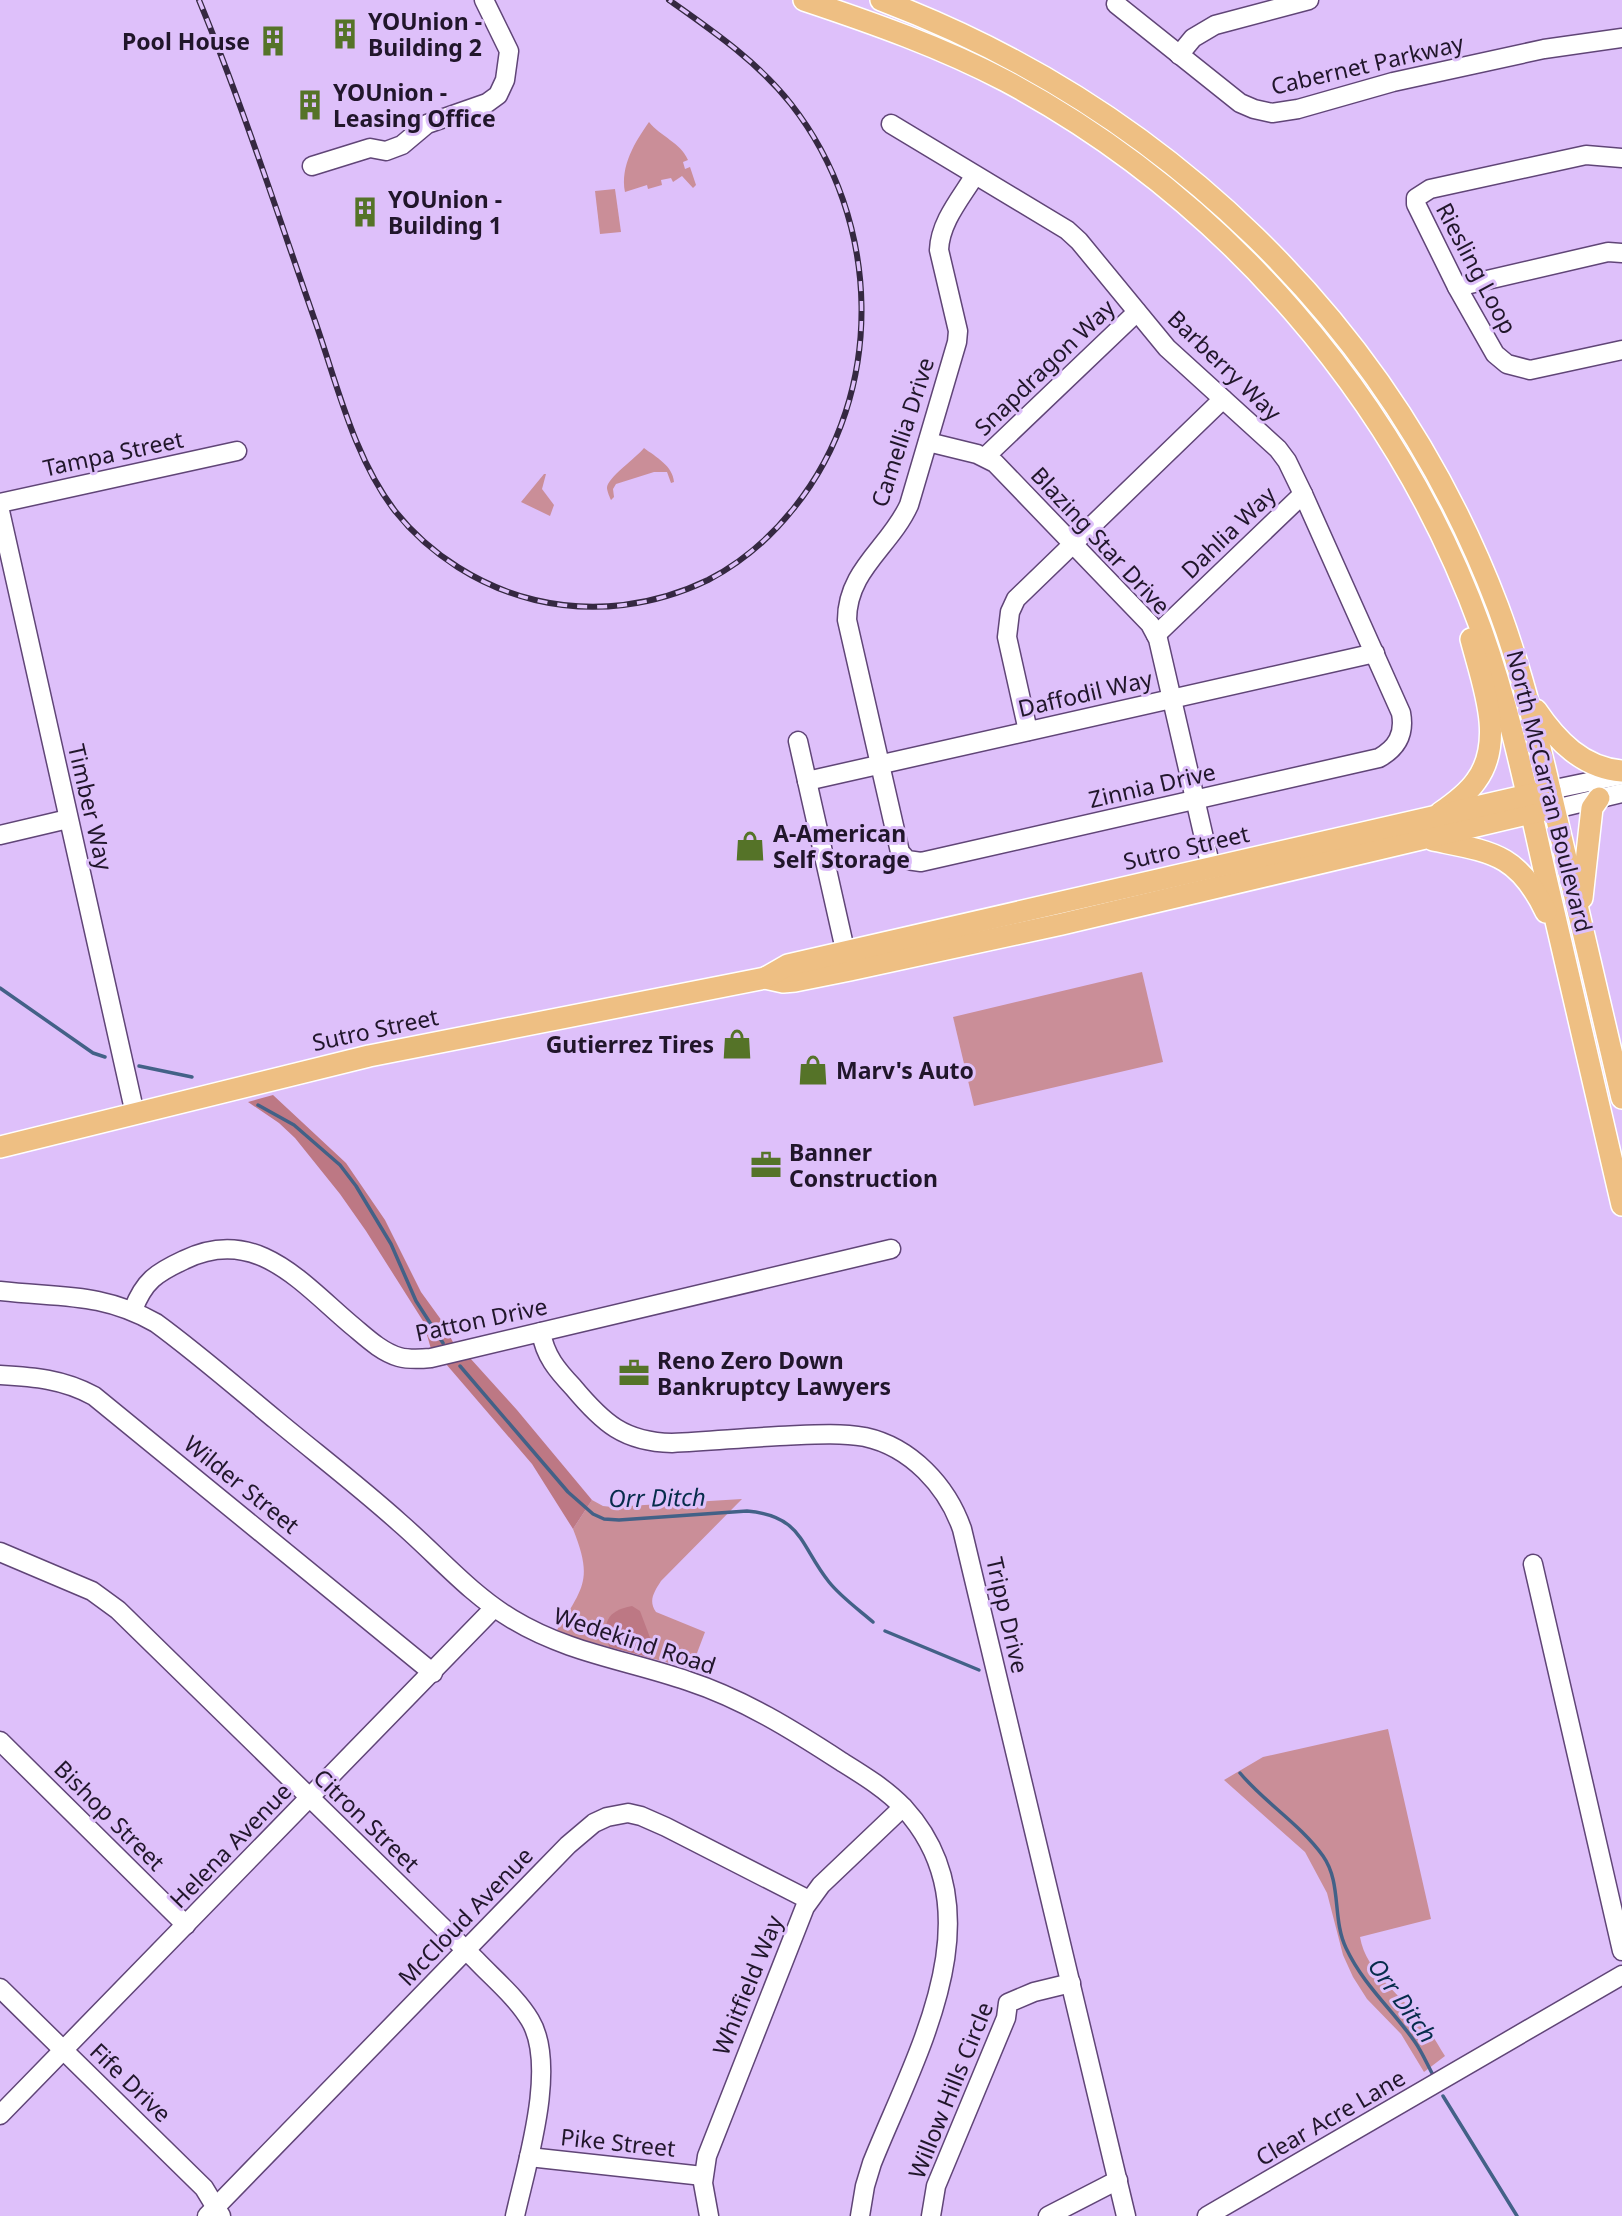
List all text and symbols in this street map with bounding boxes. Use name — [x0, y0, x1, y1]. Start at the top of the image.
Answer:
place label: YOUnion - Building 2 — [368, 5, 482, 63]
building icon: YOUnion - Building 2 — [328, 17, 362, 51]
building icon: Pool House — [256, 24, 290, 58]
place label: Pool House — [122, 25, 250, 57]
street label: Cabernet Parkway — [1268, 26, 1467, 102]
place label: YOUnion - Leasing Office — [333, 76, 496, 134]
building icon: YOUnion - Leasing Office — [293, 88, 327, 122]
place label: YOUnion - Building 1 — [388, 183, 502, 241]
building icon: YOUnion - Building 1 — [348, 195, 382, 229]
street label: Riesling Loop — [1429, 197, 1525, 339]
street label: Snapdragon Way — [967, 291, 1121, 442]
street label: Barberry Way — [1161, 303, 1289, 428]
street label: Camellia Drive — [863, 353, 941, 511]
street label: Tampa Street — [40, 423, 186, 483]
street label: Blazing Star Drive — [1024, 459, 1178, 621]
street label: Dahlia Way — [1174, 479, 1283, 585]
street label: North McCarran Boulevard — [1499, 647, 1601, 935]
street label: Daffodil Way — [1015, 662, 1156, 724]
street label: Timber Way — [61, 741, 121, 873]
street label: Zinnia Drive — [1085, 755, 1219, 815]
place label: A-American Self Storage — [773, 817, 910, 875]
street label: Sutro Street — [1120, 817, 1252, 877]
shop icon: A-American Self Storage — [733, 829, 767, 863]
street label: Sutro Street — [309, 1000, 441, 1058]
shop icon: Gutierrez Tires — [720, 1027, 754, 1061]
place label: Gutierrez Tires — [546, 1028, 714, 1060]
shop icon: Marv's Auto — [796, 1053, 830, 1087]
place label: Marv's Auto — [836, 1054, 974, 1086]
place label: Banner Construction — [789, 1136, 938, 1194]
office icon: Banner Construction — [749, 1148, 783, 1182]
street label: Patton Drive — [412, 1289, 550, 1349]
place label: Reno Zero Down Bankruptcy Lawyers — [657, 1344, 891, 1402]
office icon: Reno Zero Down Bankruptcy Lawyers — [617, 1356, 651, 1390]
street label: Wilder Street — [178, 1427, 306, 1541]
water label: Orr Ditch — [608, 1480, 706, 1514]
street label: Tripp Drive — [979, 1554, 1037, 1676]
street label: Wedekind Road — [550, 1599, 720, 1681]
street label: Bishop Street — [48, 1753, 172, 1877]
street label: Citron Street — [307, 1761, 427, 1879]
street label: Helena Avenue — [162, 1775, 298, 1915]
street label: McCloud Avenue — [390, 1840, 540, 1992]
street label: Whitfield Way — [704, 1910, 790, 2060]
water label: Orr Ditch — [1361, 1951, 1445, 2049]
street label: Willow Hills Circle — [900, 1997, 1000, 2183]
street label: Fife Drive — [83, 2035, 179, 2129]
street label: Clear Acre Lane — [1249, 2061, 1411, 2173]
street label: Pike Street — [559, 2120, 677, 2164]

